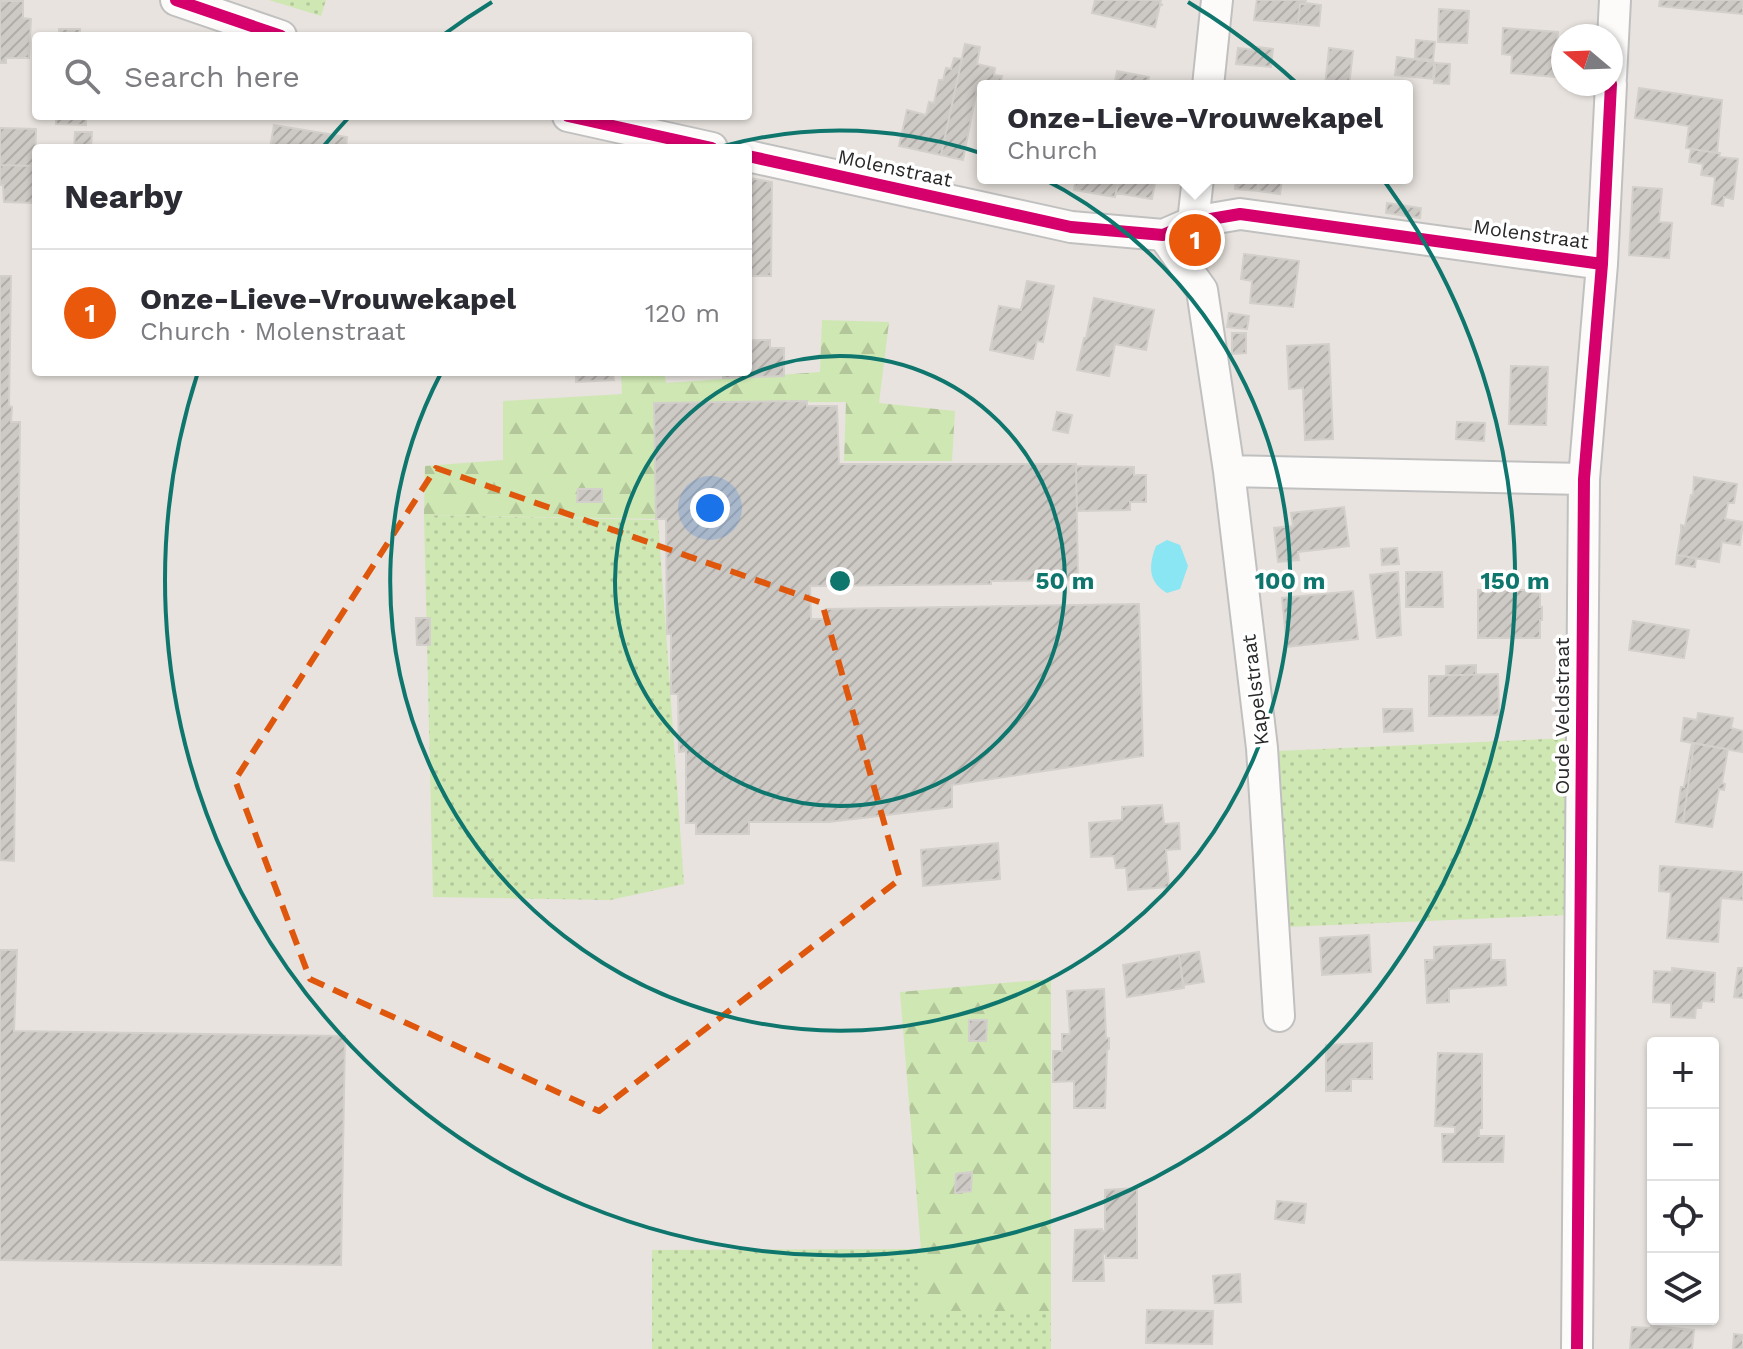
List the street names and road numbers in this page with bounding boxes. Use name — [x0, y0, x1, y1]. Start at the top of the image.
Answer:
street label: Molenstraat — [836, 144, 955, 192]
street label: Molenstraat — [1472, 214, 1591, 254]
street label: Kapelstraat — [1236, 632, 1274, 747]
street label: Oude Veldstraat — [1550, 637, 1574, 795]

